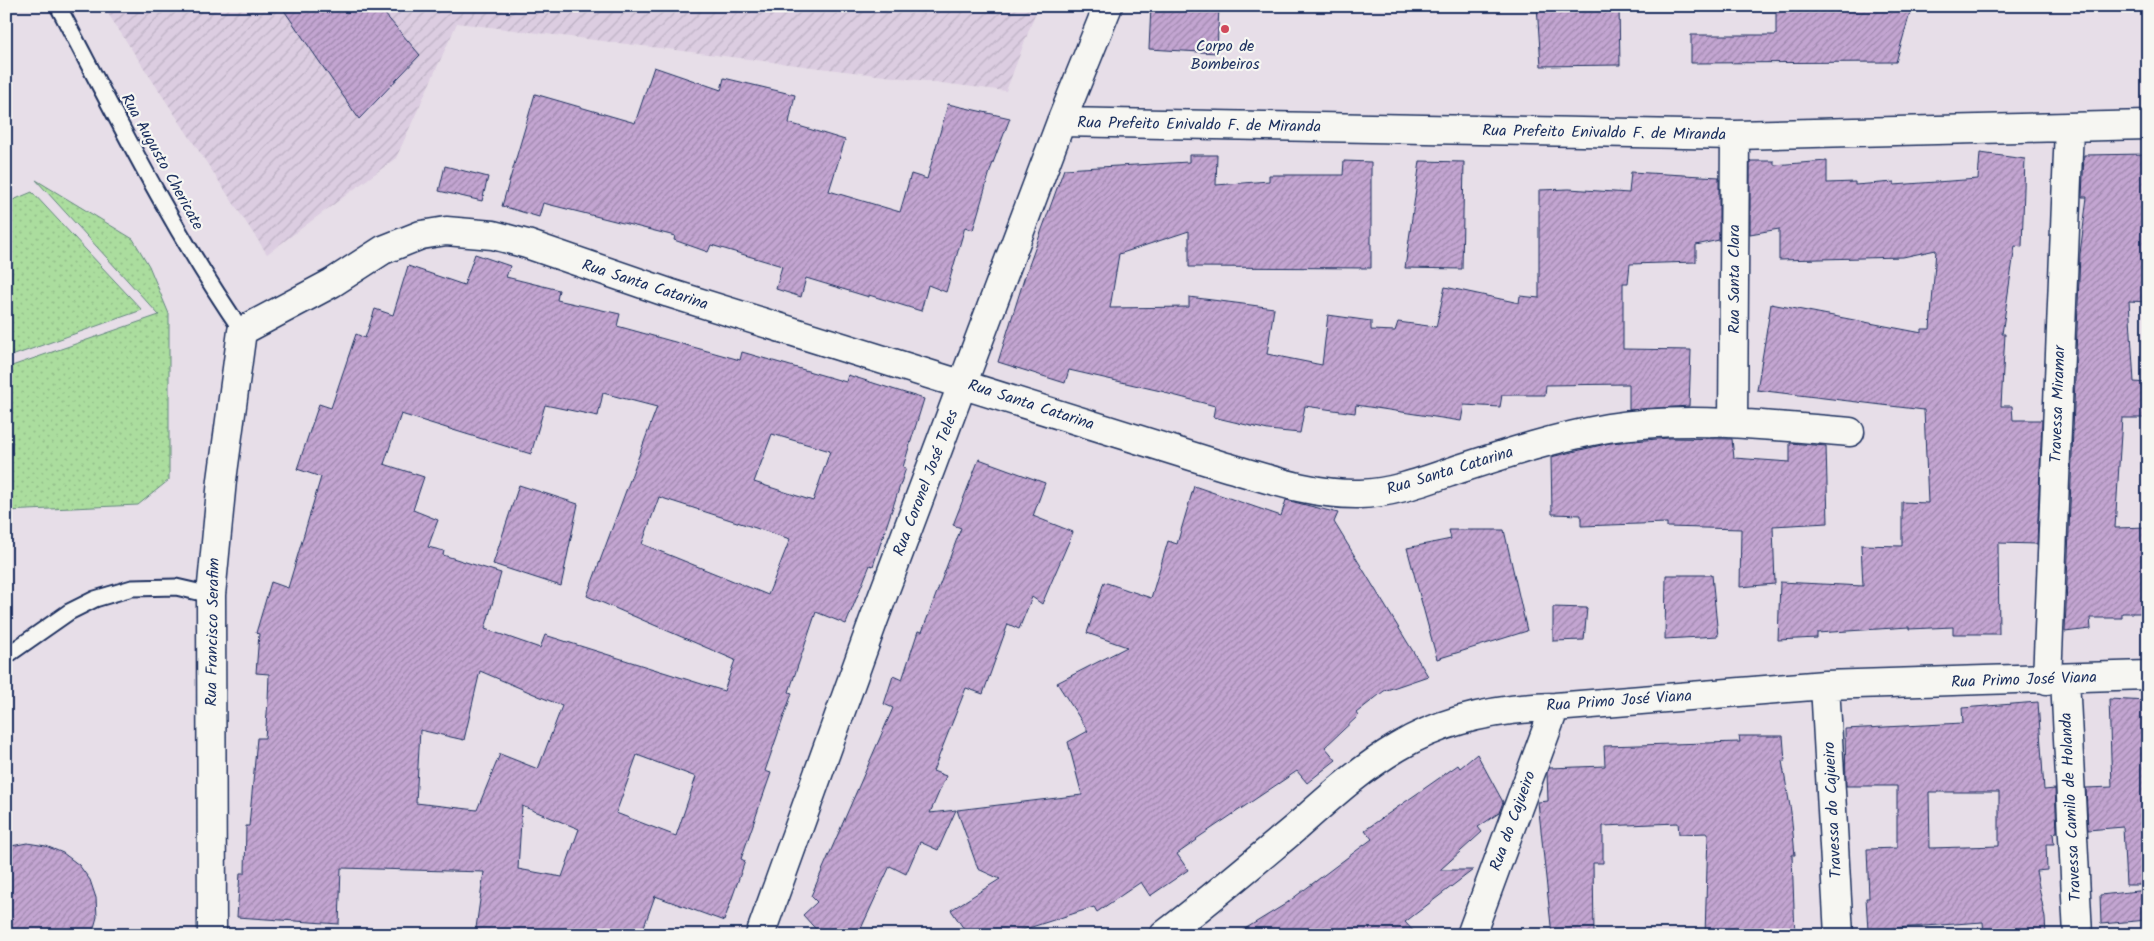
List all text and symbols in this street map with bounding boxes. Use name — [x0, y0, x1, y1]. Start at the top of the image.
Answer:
marker: Corpo de Bombeiros — [1219, 23, 1231, 35]
place label: Corpo de Bombeiros — [1191, 34, 1260, 77]
street label: Rua Augusto Chericate — [114, 89, 210, 235]
street label: Rua Prefeito Enivaldo F. de Miranda — [1077, 110, 1321, 140]
street label: Rua Prefeito Enivaldo F. de Miranda — [1482, 118, 1726, 148]
street label: Rua Santa Clara — [1722, 224, 1747, 334]
street label: Rua Santa Catarina — [579, 253, 711, 317]
street label: Travessa Miramar — [2043, 343, 2073, 463]
street label: Rua Santa Catarina — [965, 373, 1097, 437]
street label: Rua Coronel José Teles — [887, 406, 966, 560]
street label: Rua Santa Catarina — [1383, 440, 1517, 502]
street label: Rua Francisco Serafim — [199, 557, 227, 707]
street label: Rua Primo José Viana — [1951, 665, 2097, 695]
street label: Rua Primo José Viana — [1545, 683, 1693, 719]
street label: Travessa Camilo de Holanda — [2054, 712, 2088, 902]
street label: Travessa do Cajueiro — [1817, 741, 1849, 879]
street label: Rua do Cajueiro — [1483, 767, 1543, 875]

